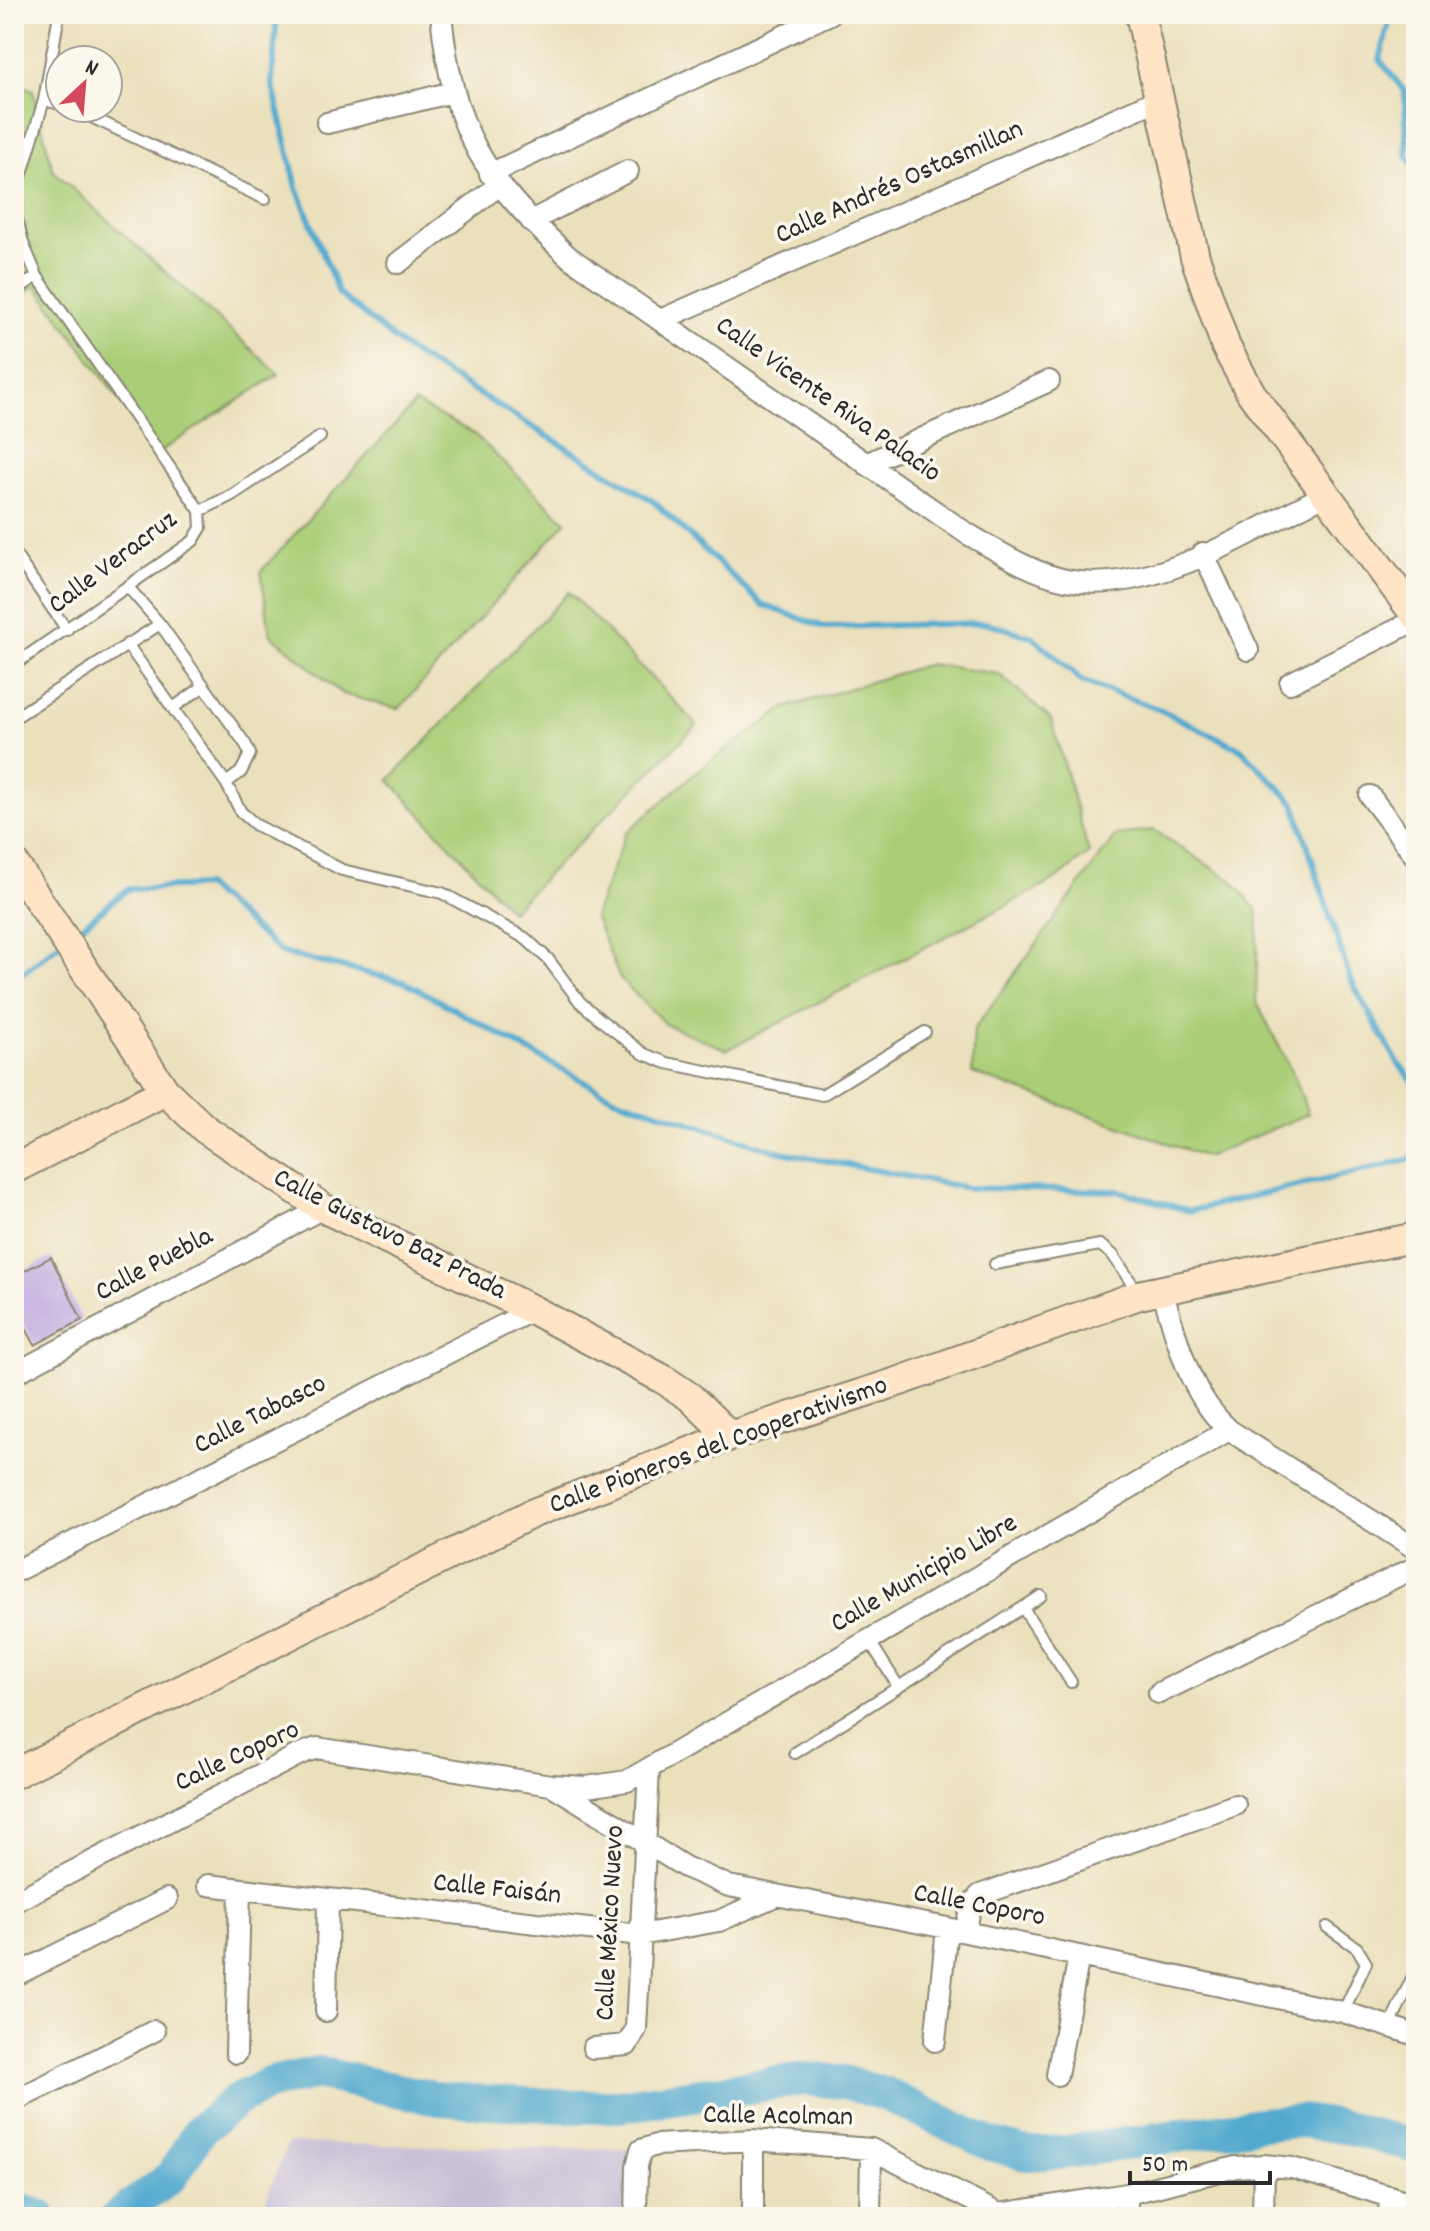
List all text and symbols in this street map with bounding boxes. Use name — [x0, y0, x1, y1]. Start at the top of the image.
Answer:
north arrow — [44, 44, 124, 124]
text: N — [80, 53, 103, 86]
street label: Calle Andrés Ostasmillan — [769, 111, 1031, 257]
street label: Calle Vicente Riva Palacio — [706, 308, 948, 494]
street label: Calle Veracruz — [41, 502, 187, 626]
street label: Calle Gustavo Baz Prada — [265, 1160, 513, 1313]
street label: Calle Puebla — [89, 1218, 222, 1314]
street label: Calle Tabasco — [188, 1365, 334, 1467]
street label: Calle Pioneros del Cooperativismo — [544, 1367, 894, 1527]
street label: Calle Municipio Libre — [824, 1505, 1026, 1645]
street label: Calle Coporo — [169, 1712, 307, 1804]
street label: Calle México Nuevo — [587, 1824, 637, 2022]
street label: Calle Faisán — [431, 1864, 563, 1918]
street label: Calle Coporo — [910, 1875, 1048, 1939]
street label: Calle Acolman — [703, 2097, 853, 2139]
scale bar — [1130, 2135, 1270, 2185]
text: 50 m — [1142, 2149, 1188, 2183]

